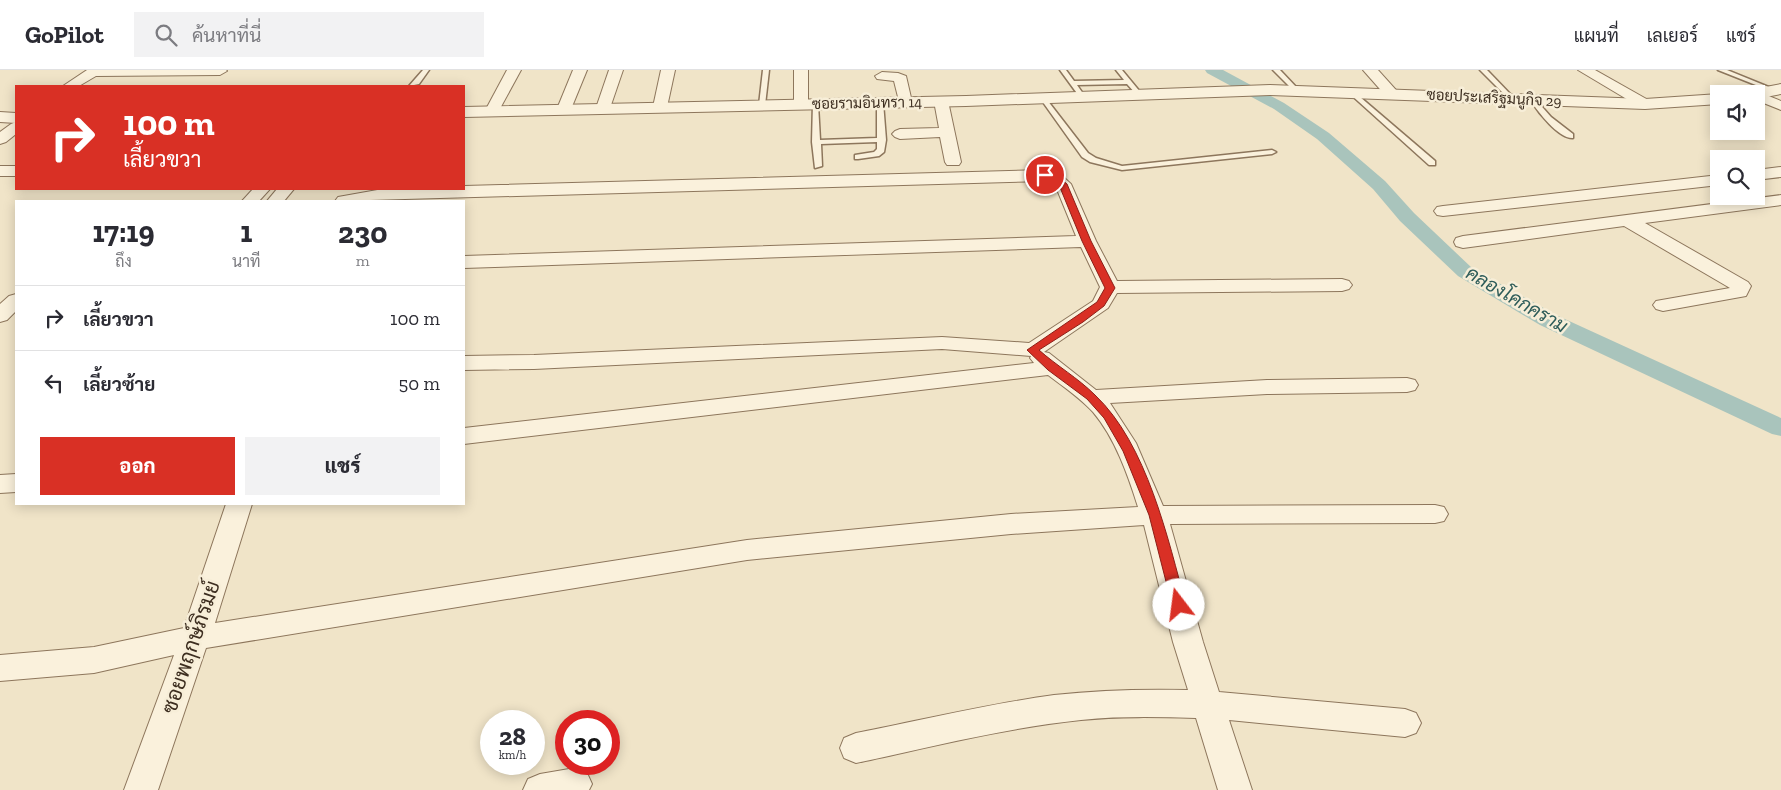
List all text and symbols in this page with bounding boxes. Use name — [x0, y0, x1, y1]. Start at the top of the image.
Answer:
search box — [134, 12, 484, 57]
text: GoPilot — [25, 20, 104, 49]
icon: search — [152, 21, 180, 49]
text: ค้นหาที่นี่ — [192, 24, 261, 47]
text: แผนที่ — [1574, 25, 1619, 47]
text: เลเยอร์ — [1647, 25, 1698, 47]
text: แชร์ — [1726, 25, 1756, 47]
street label: ซอยประเสริฐมนูกิจ 29 — [1426, 85, 1562, 112]
map controls — [1710, 85, 1765, 205]
button: sound — [1710, 85, 1765, 140]
street label: ซอยรามอินทรา 14 — [812, 93, 922, 113]
text: 100 m — [123, 102, 215, 144]
icon: right — [40, 105, 105, 170]
text: เลี้ยวขวา — [123, 146, 201, 173]
button: search — [1710, 150, 1765, 205]
pin — [1024, 154, 1066, 196]
icon: arrive — [1031, 161, 1059, 189]
text: 17:19 — [93, 214, 155, 250]
text: 1 — [240, 214, 252, 250]
text: 230 — [338, 215, 387, 251]
text: m — [356, 251, 370, 270]
text: ถึง — [115, 252, 132, 271]
text: นาที — [232, 252, 261, 271]
water label: คลองโคกคราม — [1462, 260, 1572, 338]
icon: right — [40, 304, 68, 332]
text: 100 m — [390, 307, 440, 330]
text: เลี้ยวขวา — [83, 308, 154, 331]
icon: left — [40, 369, 68, 397]
text: 50 m — [399, 372, 440, 395]
text: เลี้ยวซ้าย — [83, 373, 155, 396]
button: ออก — [40, 437, 235, 495]
button: แชร์ — [245, 437, 440, 495]
street label: ซอยพฤกษ์ภิรมย์ — [155, 577, 225, 717]
position arrow — [1152, 578, 1204, 630]
speed limit sign: 30 — [555, 710, 620, 775]
text: 28 — [499, 721, 526, 751]
text: km/h — [499, 748, 526, 762]

